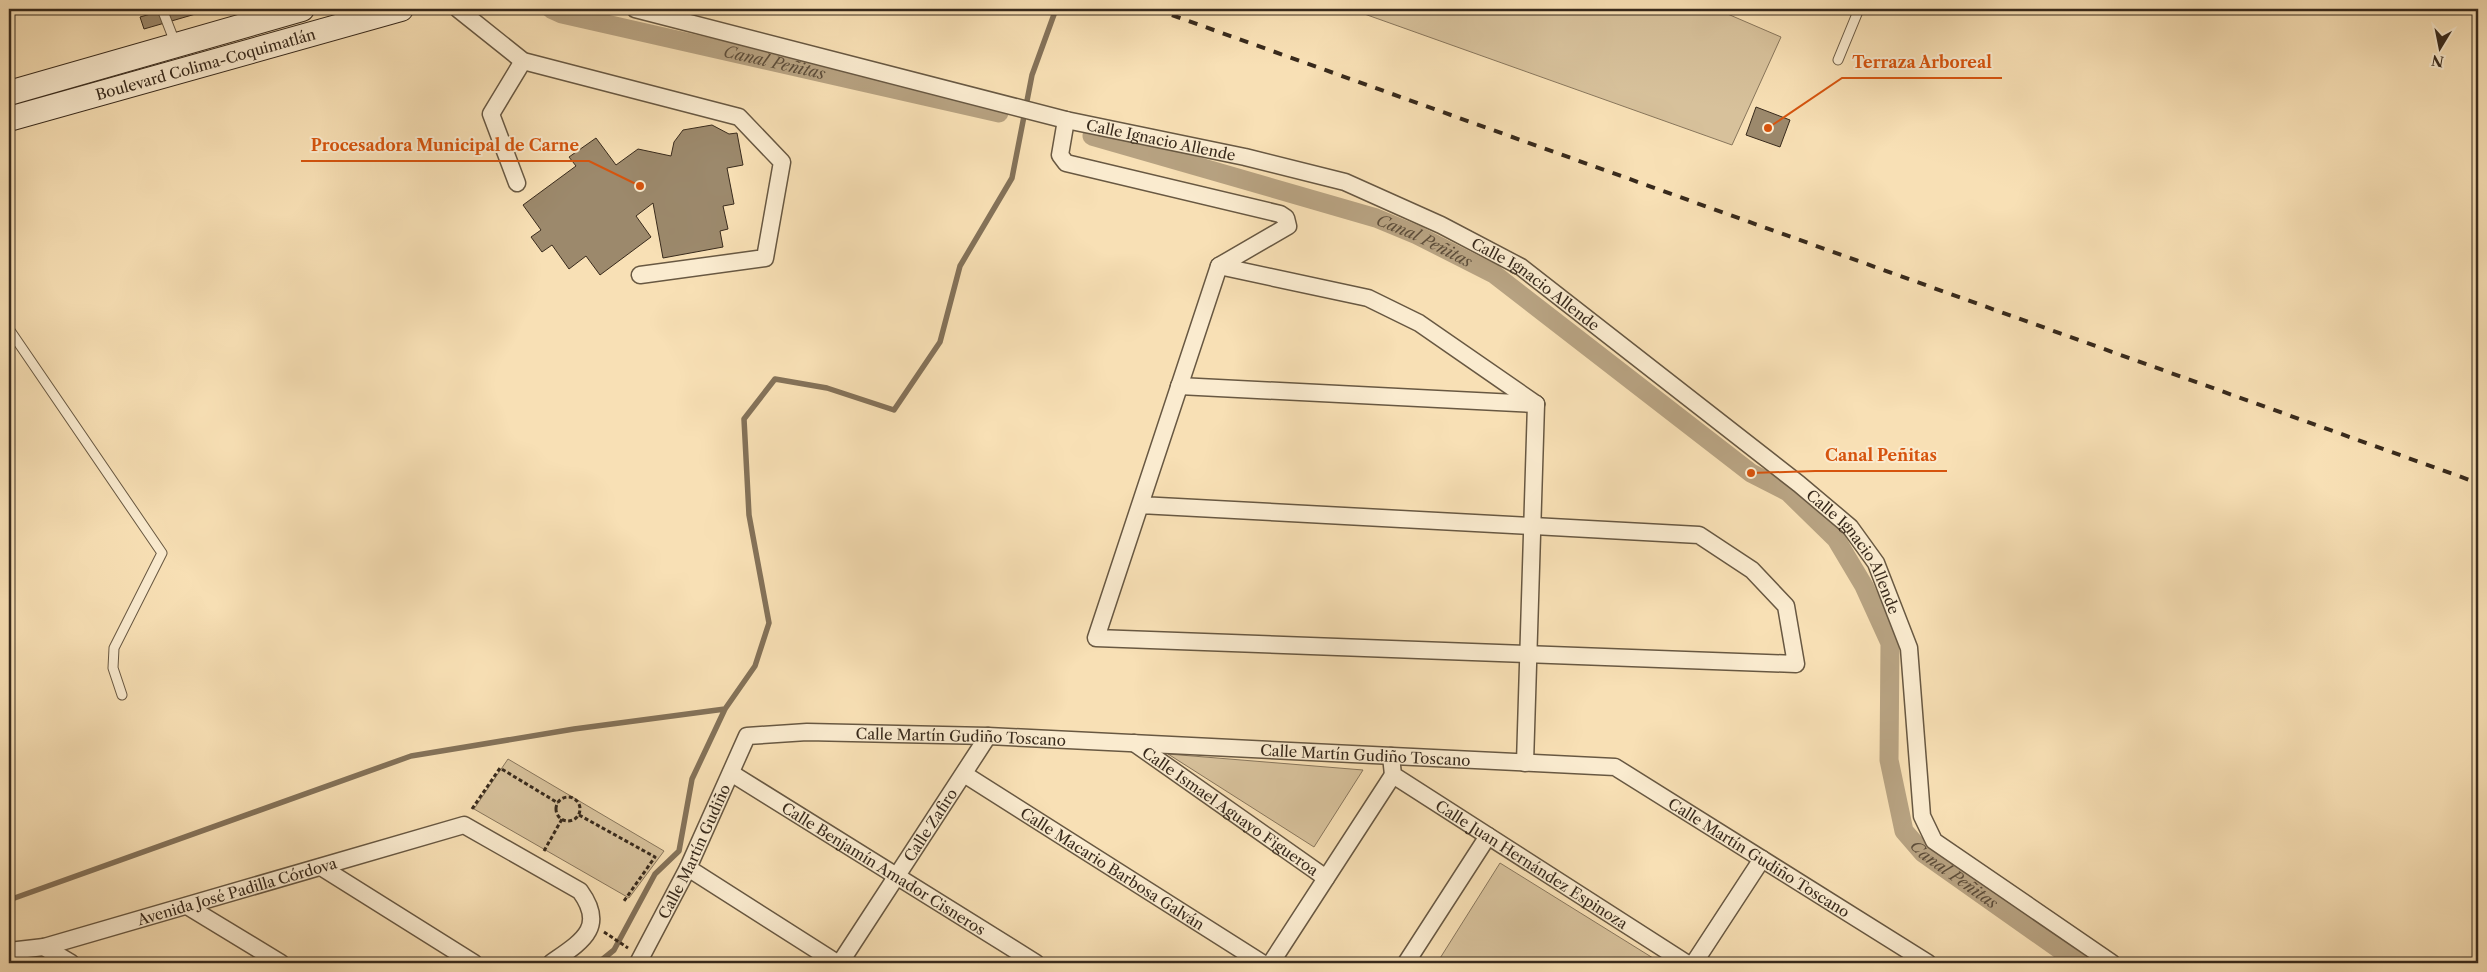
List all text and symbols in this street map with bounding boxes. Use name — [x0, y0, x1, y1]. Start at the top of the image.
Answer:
north arrow — [2414, 22, 2464, 72]
street label: Boulevard Colima-Coquimatlán — [93, 24, 318, 104]
water label: Canal Peñitas — [722, 41, 827, 83]
callout: Terraza Arboreal — [1842, 47, 2002, 78]
text: N — [2430, 51, 2445, 71]
text: Terraza Arboreal — [1852, 52, 1992, 72]
street label: Calle Ignacio Allende — [1085, 115, 1237, 164]
callout: Procesadora Municipal de Carne — [301, 130, 589, 161]
text: Procesadora Municipal de Carne — [311, 135, 580, 155]
water label: Canal Peñitas — [1374, 209, 1476, 271]
street label: Calle Ignacio Allende — [1468, 233, 1604, 334]
callout: Canal Peñitas — [1815, 440, 1947, 471]
text: Canal Peñitas — [1825, 445, 1937, 465]
street label: Calle Ignacio Allende — [1803, 485, 1904, 617]
street label: Calle Martín Gudiño Toscano — [855, 724, 1066, 749]
street label: Calle Martín Gudiño Toscano — [1260, 740, 1471, 769]
street label: Calle Ismael Aguayo Figueroa — [1139, 742, 1322, 879]
street label: Calle Martín Gudiño — [654, 781, 734, 922]
street label: Calle Zafiro — [899, 785, 961, 865]
street label: Calle Martín Gudiño Toscano — [1665, 793, 1853, 921]
street label: Calle Juan Hernández Espinoza — [1432, 795, 1632, 933]
street label: Calle Benjamín Amador Cisneros — [778, 798, 989, 939]
street label: Calle Macario Barbosa Galván — [1017, 803, 1209, 934]
water label: Canal Peñitas — [1906, 836, 2002, 913]
street label: Avenida José Padilla Córdova — [134, 853, 339, 929]

